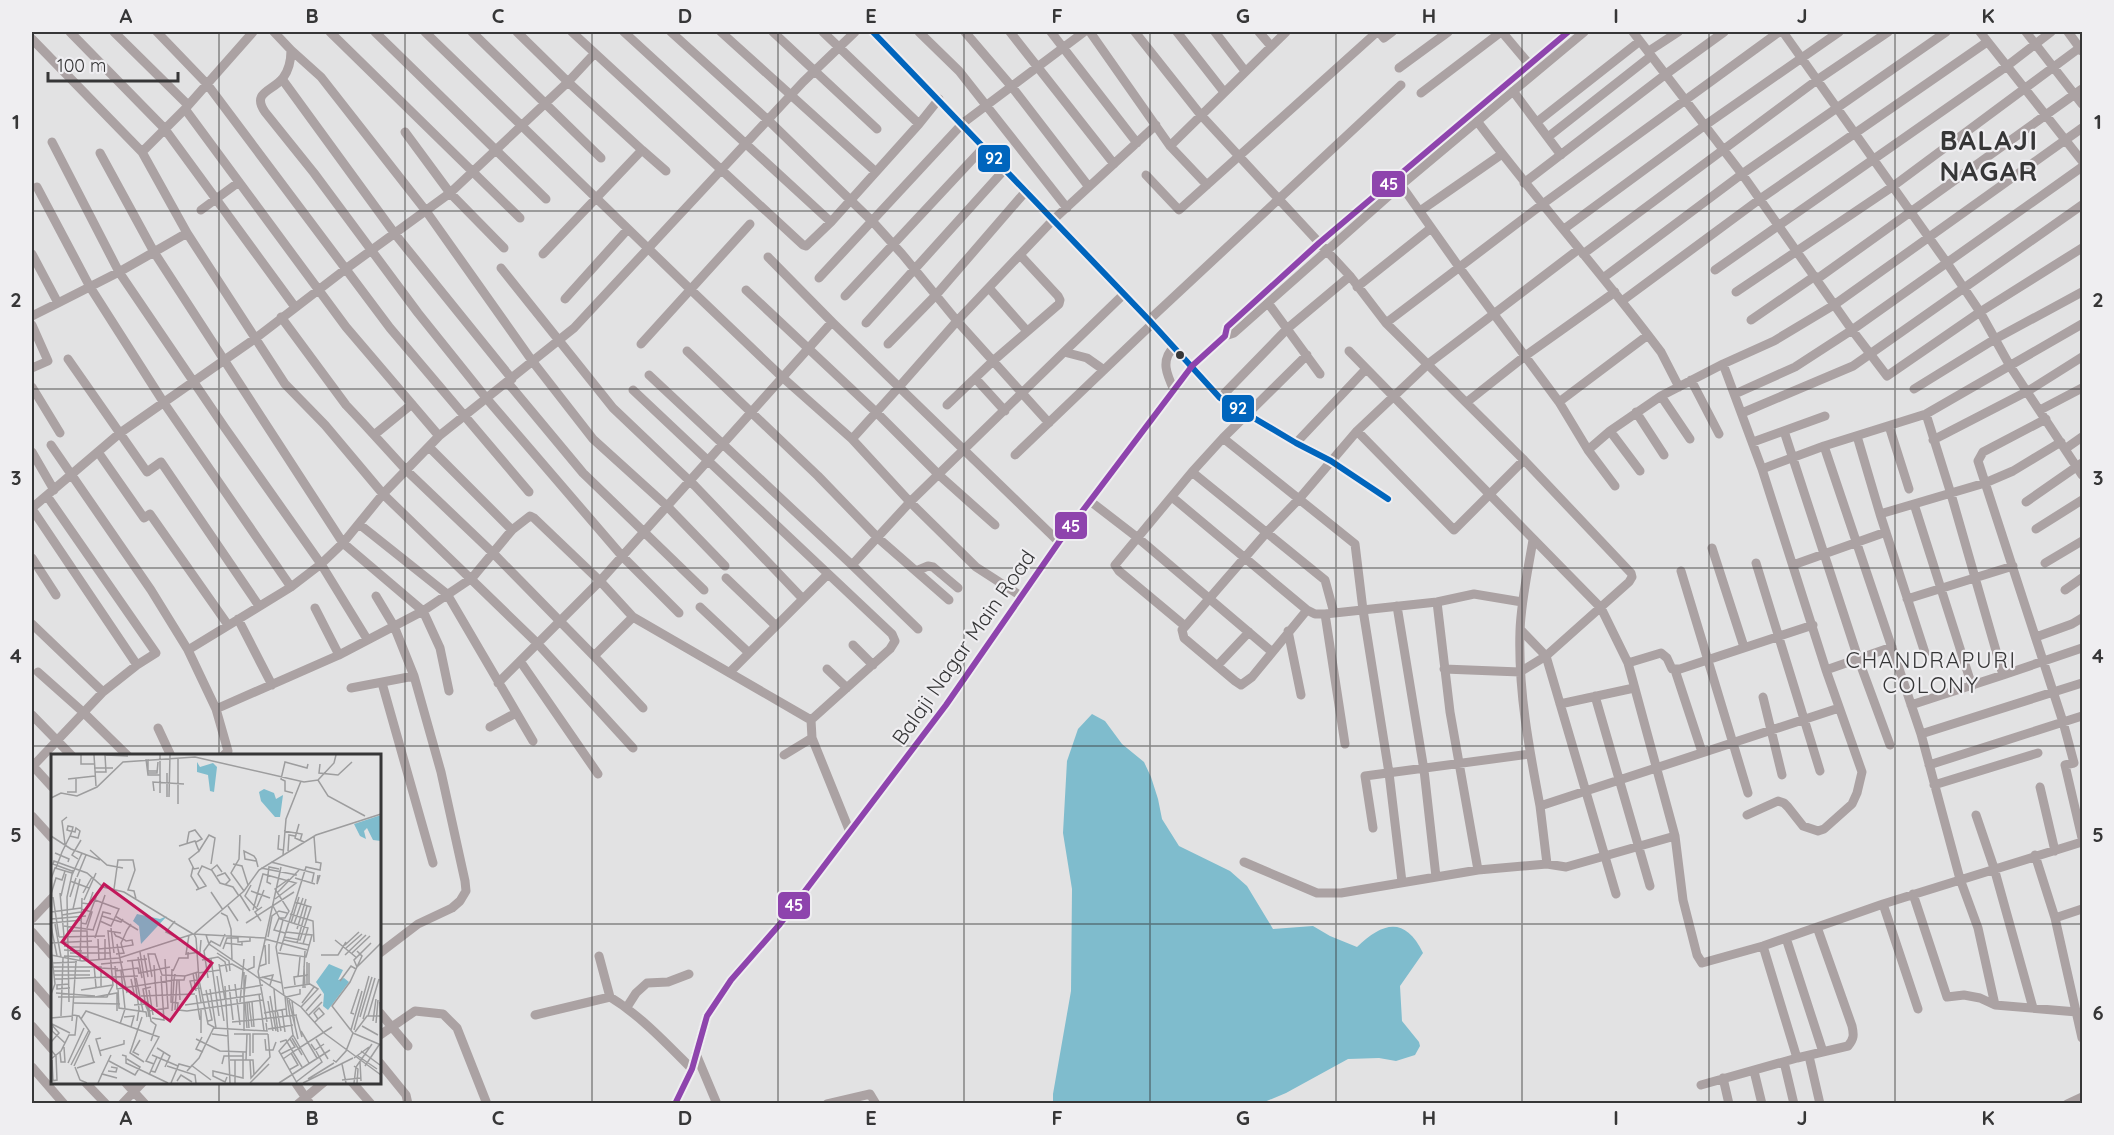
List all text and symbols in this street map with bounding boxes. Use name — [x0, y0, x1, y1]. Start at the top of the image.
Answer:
text: A — [120, 3, 133, 28]
text: B — [305, 3, 319, 28]
text: C — [492, 3, 505, 28]
text: D — [678, 3, 692, 28]
text: E — [865, 3, 877, 28]
text: F — [1051, 3, 1063, 28]
text: G — [1236, 3, 1250, 28]
text: H — [1422, 3, 1436, 28]
text: I — [1613, 3, 1619, 28]
text: J — [1796, 3, 1808, 28]
text: K — [1981, 3, 1995, 28]
scale bar — [48, 45, 178, 83]
text: 100 m — [57, 54, 106, 77]
text: 1 — [12, 109, 20, 134]
text: 1 — [2094, 109, 2102, 134]
district label: BALAJI NAGAR — [1939, 123, 2039, 188]
line badge: 92 — [977, 144, 1011, 173]
text: 92 — [985, 148, 1003, 168]
line badge: 45 — [1371, 170, 1406, 198]
text: 45 — [1380, 174, 1398, 194]
text: 2 — [10, 287, 22, 312]
text: 2 — [2092, 287, 2104, 312]
unlabelled marker — [1174, 349, 1186, 361]
line badge: 92 — [1221, 394, 1255, 423]
text: 92 — [1229, 398, 1247, 418]
text: 3 — [11, 465, 21, 490]
text: 3 — [2093, 465, 2103, 490]
line badge: 45 — [1054, 511, 1088, 540]
text: 45 — [1062, 516, 1080, 536]
street label: Balaji Nagar Main Road — [886, 545, 1040, 749]
text: 4 — [10, 643, 22, 668]
text: 4 — [2092, 643, 2104, 668]
district label: CHANDRAPURI COLONY — [1846, 646, 2016, 699]
inset map — [51, 754, 381, 1084]
text: 5 — [10, 822, 22, 847]
text: 5 — [2092, 822, 2104, 847]
line badge: 45 — [777, 891, 811, 920]
text: 45 — [785, 895, 803, 915]
text: 6 — [10, 1000, 22, 1025]
text: 6 — [2092, 1000, 2104, 1025]
text: A — [120, 1105, 133, 1130]
text: B — [305, 1105, 319, 1130]
text: C — [492, 1105, 505, 1130]
text: D — [678, 1105, 692, 1130]
text: E — [865, 1105, 877, 1130]
text: F — [1051, 1105, 1063, 1130]
text: G — [1236, 1105, 1250, 1130]
text: H — [1422, 1105, 1436, 1130]
text: I — [1613, 1105, 1619, 1130]
text: J — [1796, 1105, 1808, 1130]
text: K — [1981, 1105, 1995, 1130]

